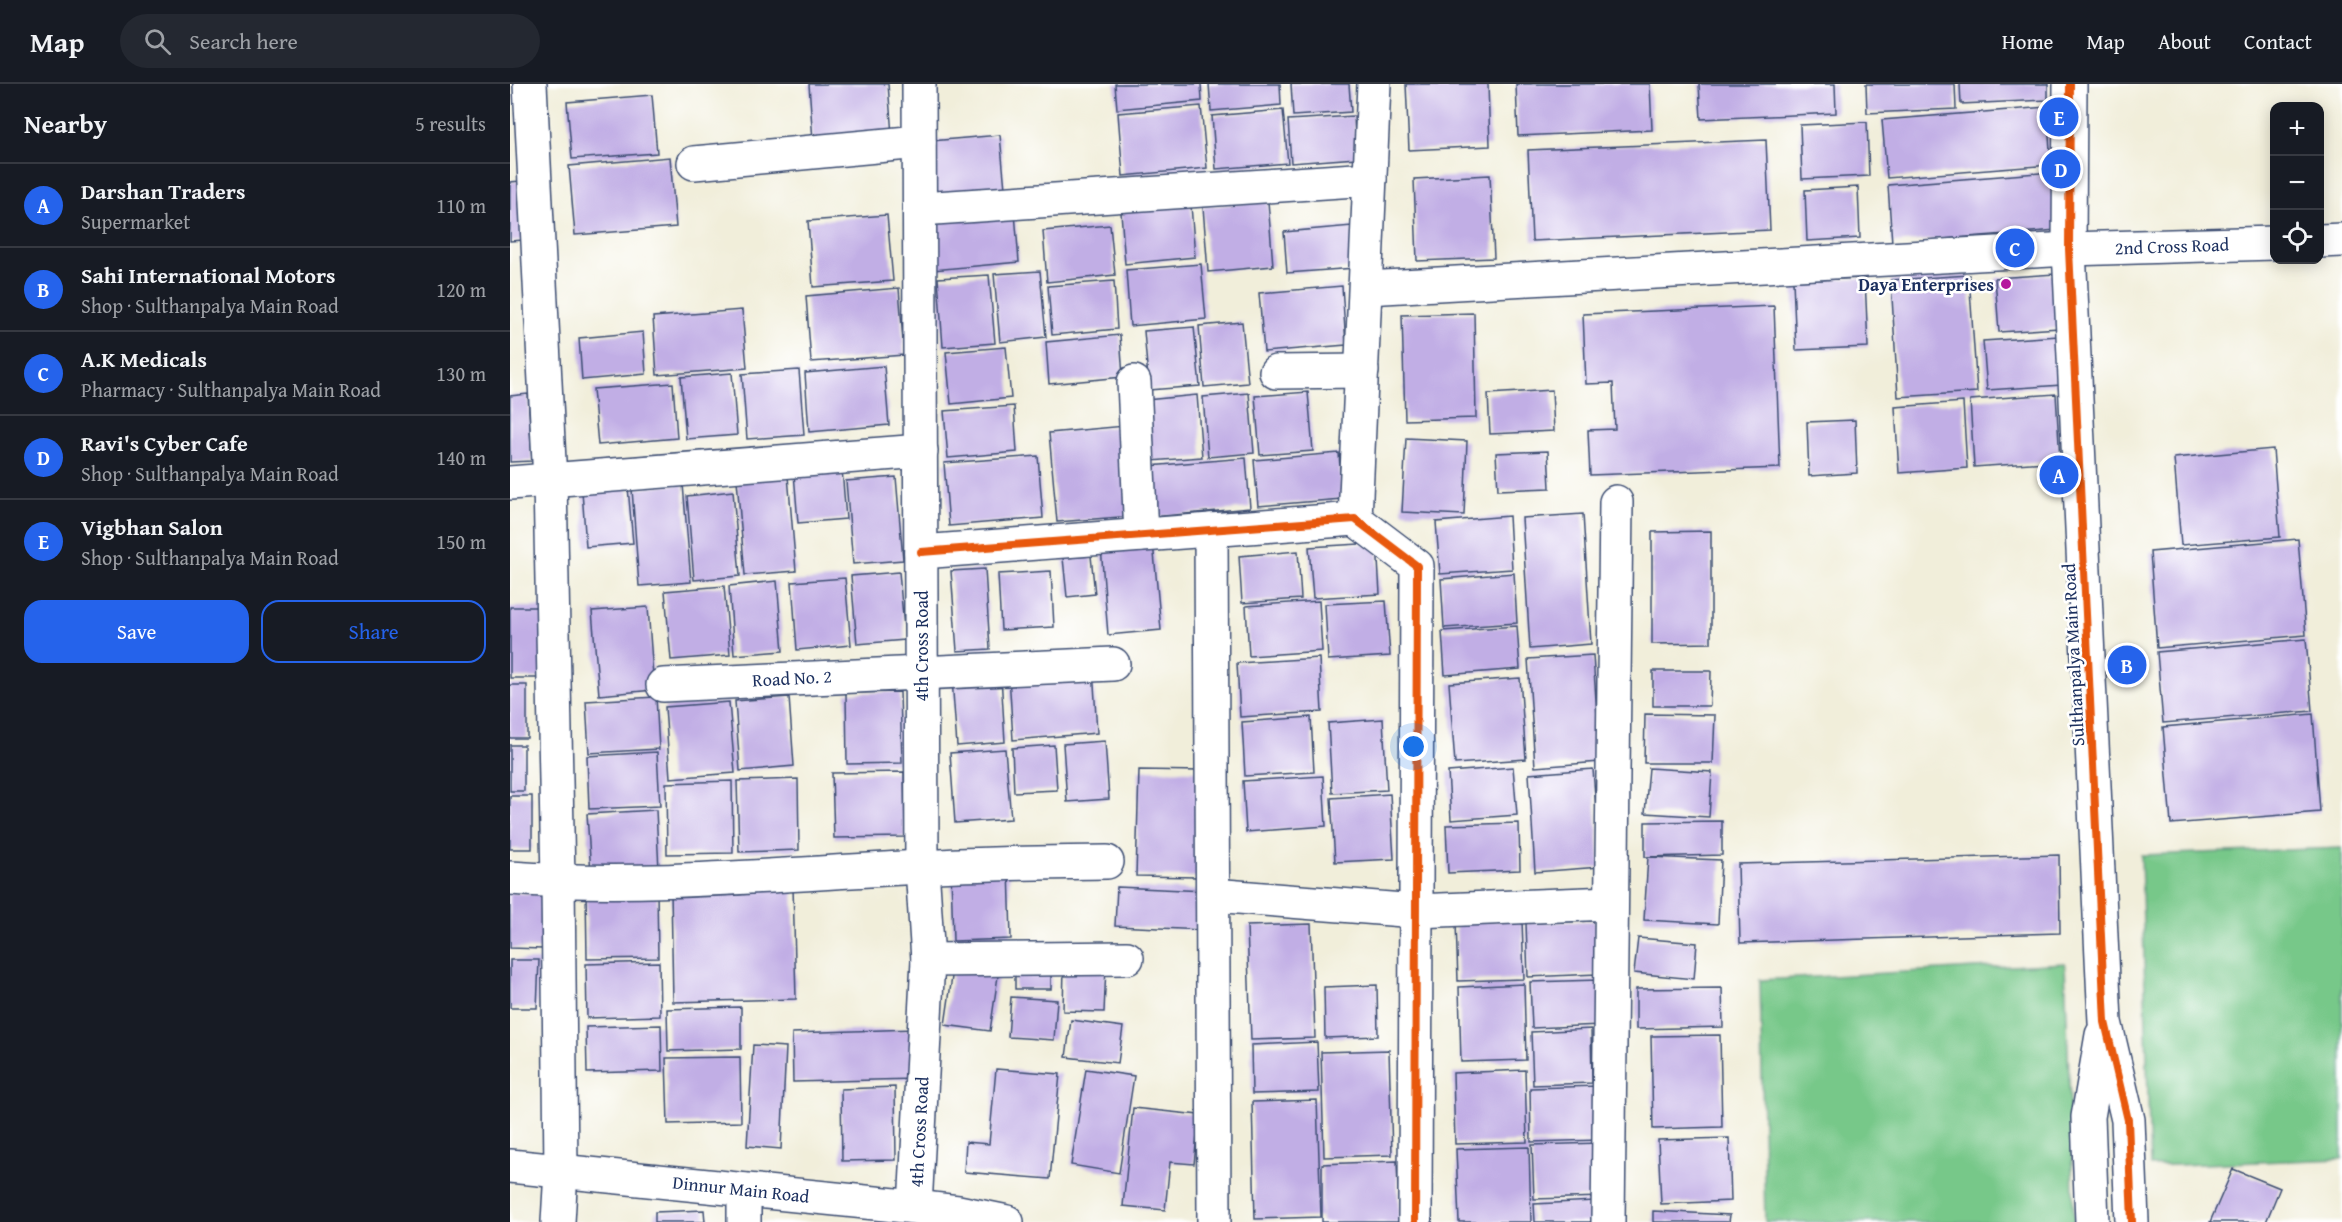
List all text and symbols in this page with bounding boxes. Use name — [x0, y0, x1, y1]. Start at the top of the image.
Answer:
search box — [120, 14, 540, 68]
text: Map — [30, 21, 84, 62]
icon: search — [141, 25, 174, 58]
text: Search here — [189, 25, 298, 57]
text: Home — [2002, 26, 2053, 57]
text: Map — [2086, 26, 2125, 57]
text: About — [2158, 26, 2211, 57]
text: Contact — [2244, 26, 2312, 57]
pin: E — [2040, 94, 2078, 140]
map controls — [2270, 102, 2324, 264]
button: + — [2270, 102, 2324, 156]
text: Nearby — [24, 104, 107, 143]
text: 5 results — [415, 109, 486, 138]
pin: D — [2042, 146, 2080, 191]
button: − — [2270, 156, 2324, 210]
text: Darshan Traders — [81, 175, 245, 207]
text: A — [37, 191, 50, 220]
text: 110 m — [436, 191, 486, 220]
text: Supermarket — [81, 207, 190, 236]
button: locate — [2270, 210, 2324, 264]
pin: C — [1996, 226, 2034, 270]
street label: 2nd Cross Road — [2114, 230, 2230, 261]
text: Sahi International Motors — [81, 259, 335, 291]
place label: Daya Enterprises — [1858, 271, 1994, 298]
text: B — [37, 275, 50, 304]
text: 120 m — [436, 275, 486, 304]
marker: Daya Enterprises — [1999, 277, 2013, 291]
text: Shop · Sulthanpalya Main Road — [81, 291, 339, 320]
text: A.K Medicals — [81, 343, 207, 375]
text: C — [38, 359, 49, 388]
text: 130 m — [436, 359, 486, 388]
text: Pharmacy · Sulthanpalya Main Road — [81, 375, 381, 404]
text: Ravi's Cyber Cafe — [81, 427, 248, 459]
text: D — [37, 443, 50, 472]
text: 140 m — [436, 443, 486, 472]
pin: A — [2040, 452, 2078, 498]
text: Shop · Sulthanpalya Main Road — [81, 459, 339, 488]
text: Vigbhan Salon — [81, 511, 223, 543]
text: E — [38, 527, 49, 556]
text: 150 m — [436, 527, 486, 556]
text: Shop · Sulthanpalya Main Road — [81, 543, 339, 572]
street label: Sulthanpalya Main Road — [2055, 562, 2091, 747]
street label: 4th Cross Road — [908, 590, 935, 702]
button: Save — [24, 600, 249, 663]
button: Share — [261, 600, 486, 663]
pin: B — [2108, 642, 2146, 688]
street label: Road No. 2 — [752, 662, 832, 694]
your location — [1399, 732, 1428, 761]
street label: 4th Cross Road — [903, 1075, 935, 1188]
street label: Dinnur Main Road — [671, 1168, 811, 1210]

